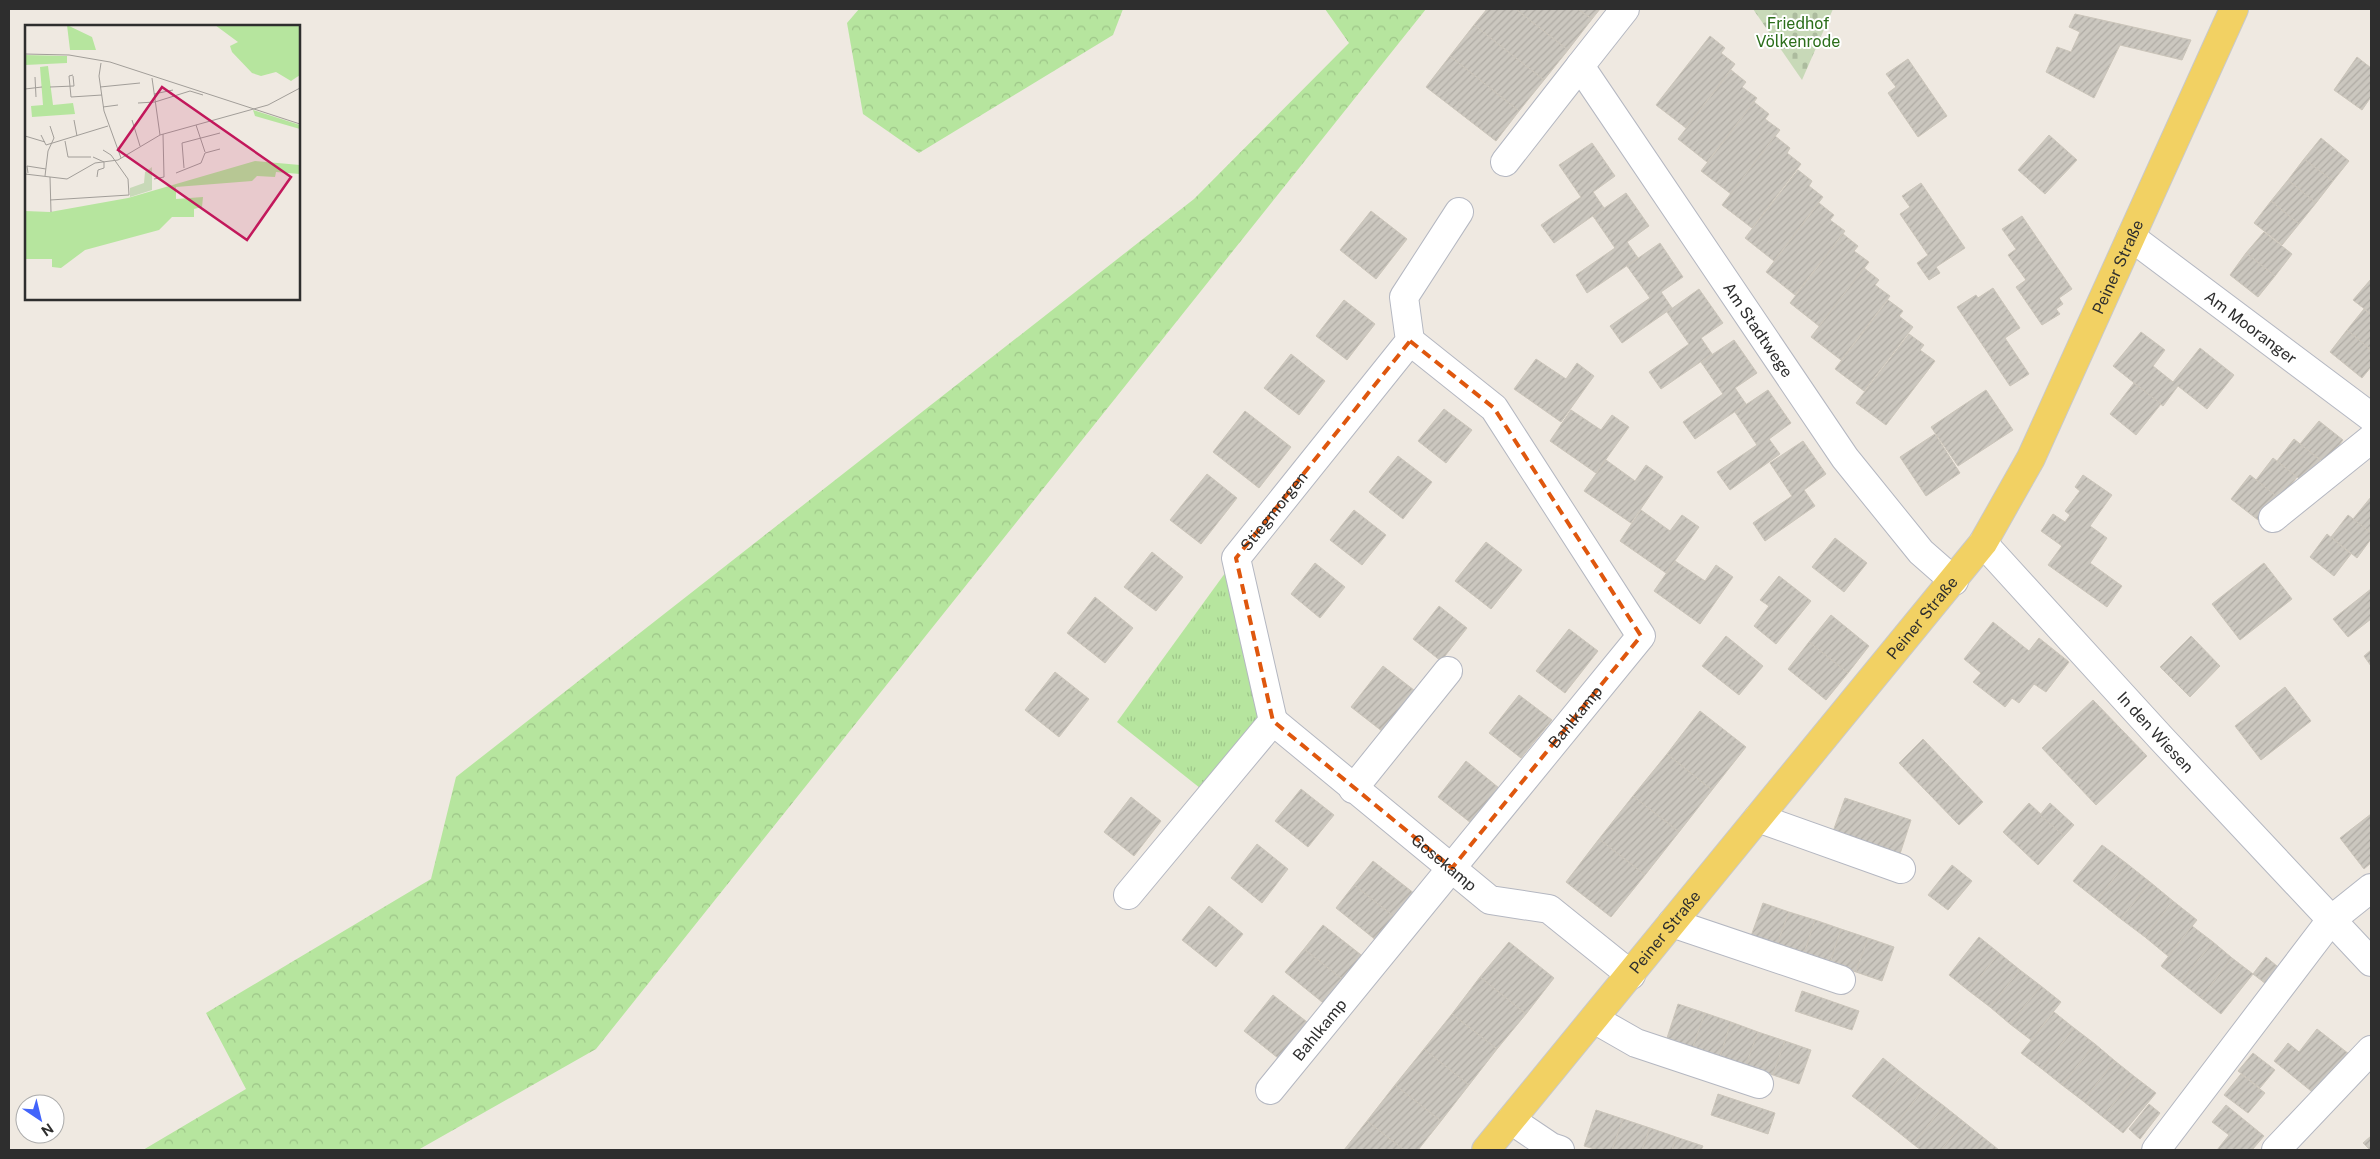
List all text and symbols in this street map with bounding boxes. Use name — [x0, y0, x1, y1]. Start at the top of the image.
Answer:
park label: Friedhof Völkenrode — [1756, 14, 1840, 51]
inset map — [25, 25, 300, 300]
street label: Peiner Straße — [2088, 217, 2147, 317]
street label: Am Stadtwege — [1720, 279, 1797, 381]
street label: Am Mooranger — [2201, 286, 2301, 368]
street label: Stiegmorgen — [1236, 467, 1311, 555]
street label: Peiner Straße — [1882, 572, 1961, 663]
street label: Bahlkamp — [1544, 682, 1606, 752]
street label: In den Wiesen — [2114, 687, 2198, 776]
street label: Gosekamp — [1408, 830, 1481, 895]
street label: Peiner Straße — [1625, 886, 1704, 977]
street label: Bahlkamp — [1288, 995, 1350, 1065]
north arrow — [15, 1094, 65, 1144]
text: N — [38, 1120, 57, 1139]

